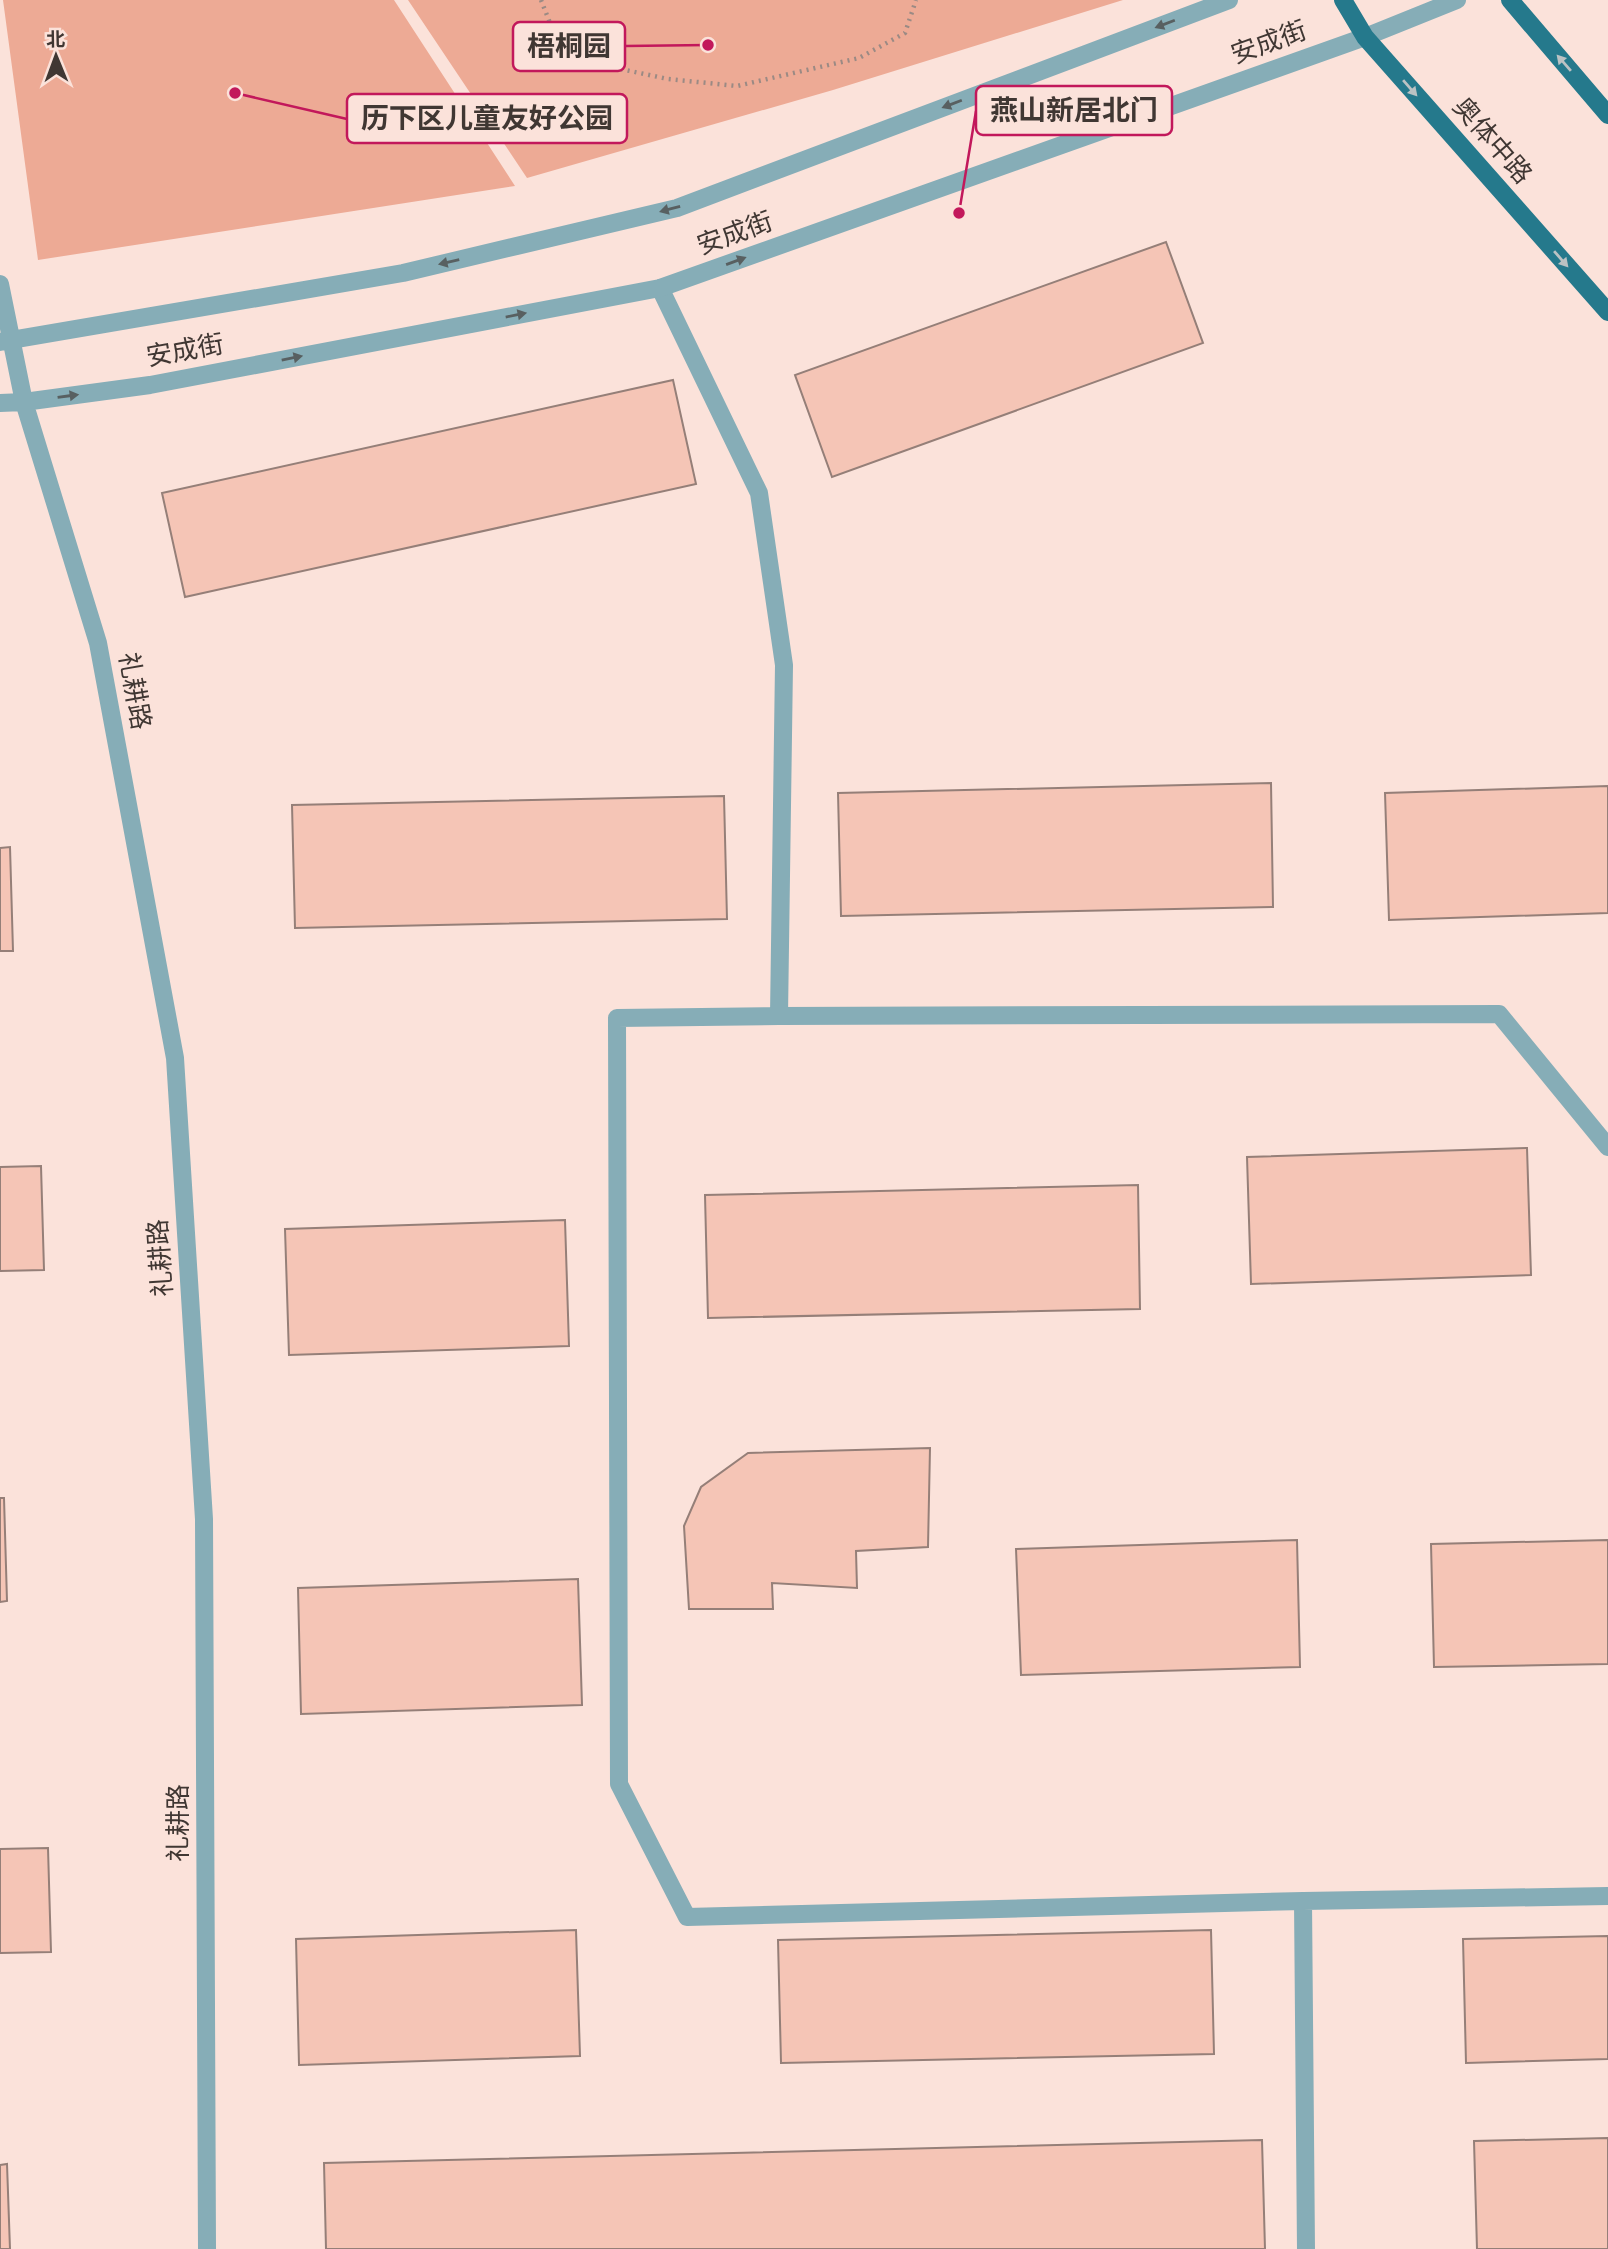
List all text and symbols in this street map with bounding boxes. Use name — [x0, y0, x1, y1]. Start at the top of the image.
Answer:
street label: 安成街 — [1228, 17, 1310, 69]
one-way arrow — [1155, 19, 1176, 30]
north arrow — [21, 21, 91, 91]
callout: 梧桐园 — [513, 22, 625, 71]
text: 北 — [46, 30, 65, 50]
text: 梧桐园 — [527, 32, 611, 62]
one-way arrow — [1557, 54, 1572, 71]
one-way arrow — [1402, 79, 1418, 97]
callout: 燕山新居北门 — [976, 86, 1172, 135]
street label: 奥体中路 — [1448, 93, 1537, 189]
callout: 历下区儿童友好公园 — [347, 94, 627, 143]
text: 燕山新居北门 — [990, 95, 1158, 126]
one-way arrow — [942, 99, 963, 110]
text: 历下区儿童友好公园 — [361, 103, 613, 134]
one-way arrow — [659, 204, 681, 215]
street label: 安成街 — [694, 208, 776, 260]
one-way arrow — [1553, 250, 1568, 267]
one-way arrow — [725, 255, 746, 266]
one-way arrow — [438, 257, 460, 268]
one-way arrow — [505, 310, 527, 321]
street label: 安成街 — [144, 330, 226, 371]
one-way arrow — [281, 352, 303, 363]
one-way arrow — [57, 390, 79, 401]
street label: 礼耕路 — [114, 650, 155, 732]
street label: 礼耕路 — [144, 1218, 177, 1298]
street label: 礼耕路 — [165, 1784, 192, 1862]

